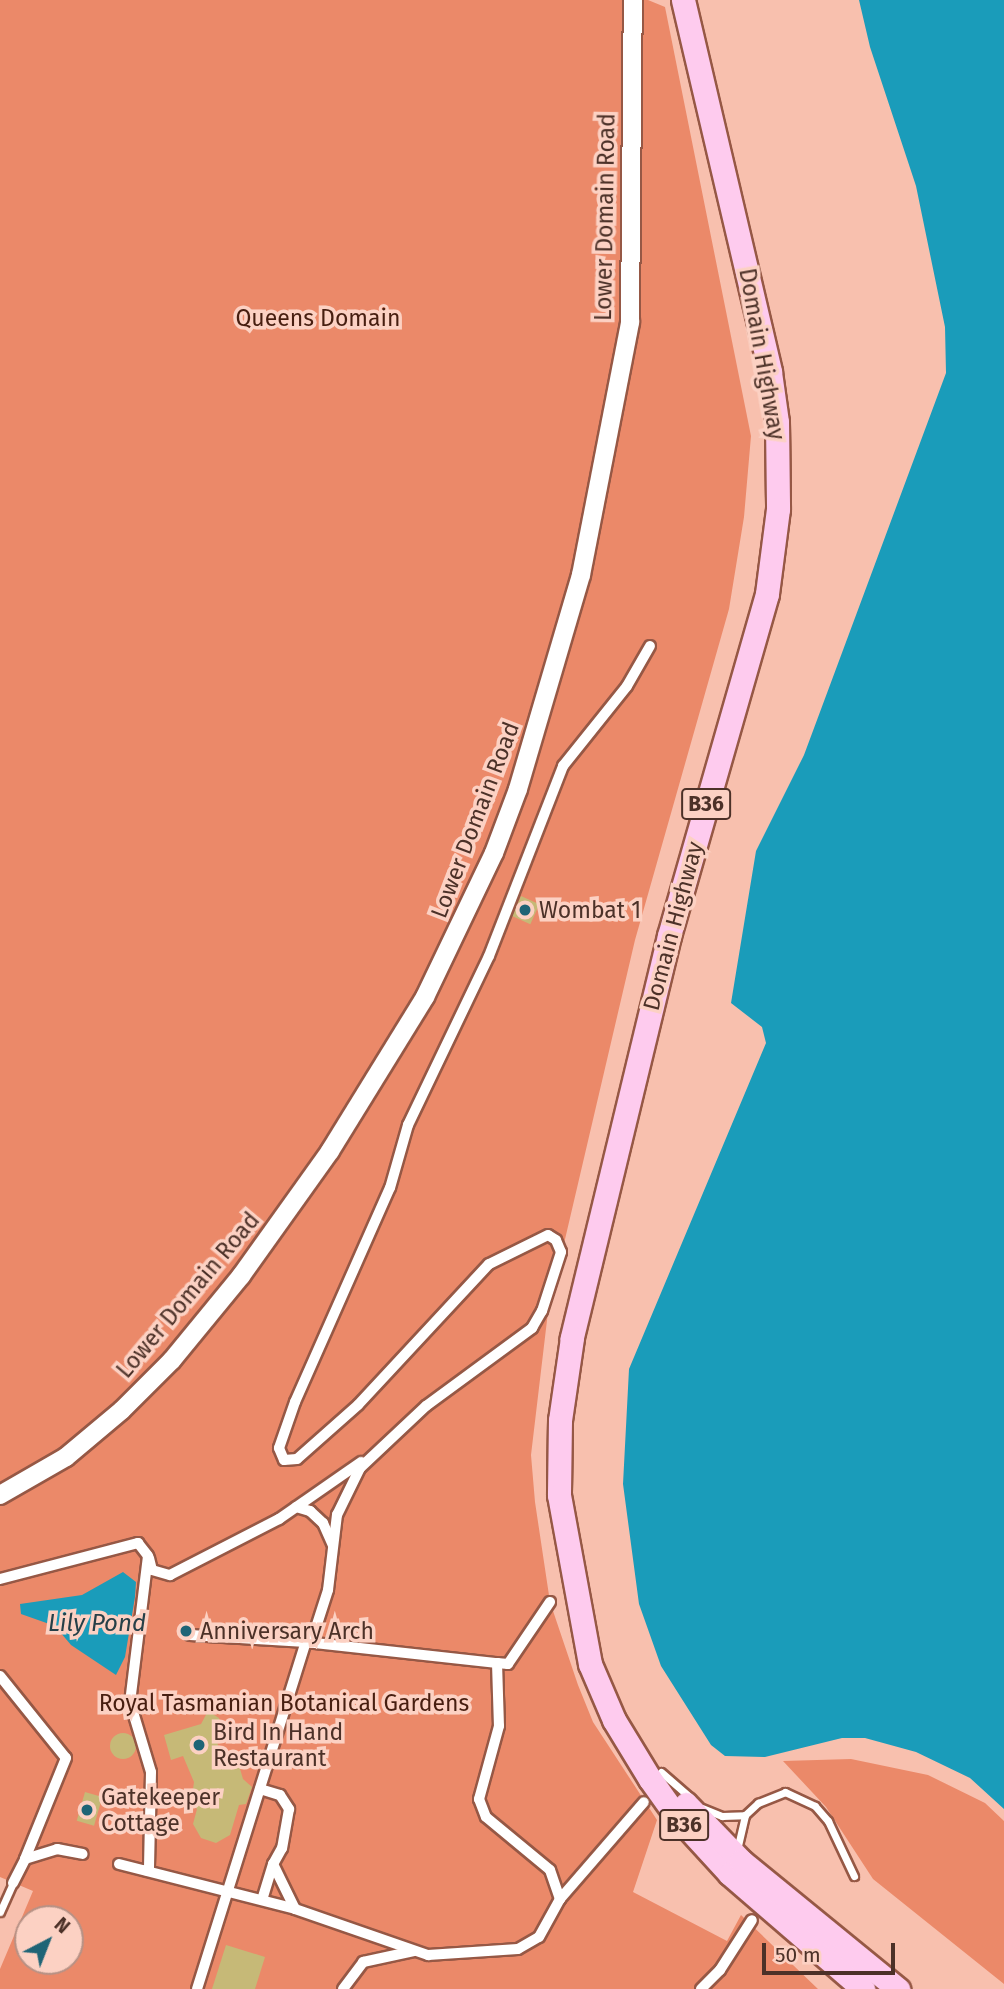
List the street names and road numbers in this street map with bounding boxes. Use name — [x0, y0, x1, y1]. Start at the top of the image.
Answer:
street label: Lower Domain Road — [589, 113, 621, 321]
street label: Domain Highway — [733, 266, 791, 442]
street label: Lower Domain Road — [425, 718, 525, 922]
road number: B36 — [680, 786, 732, 822]
street label: Domain Highway — [637, 838, 709, 1014]
street label: Lower Domain Road — [111, 1207, 265, 1383]
road number: B36 — [658, 1808, 710, 1842]

